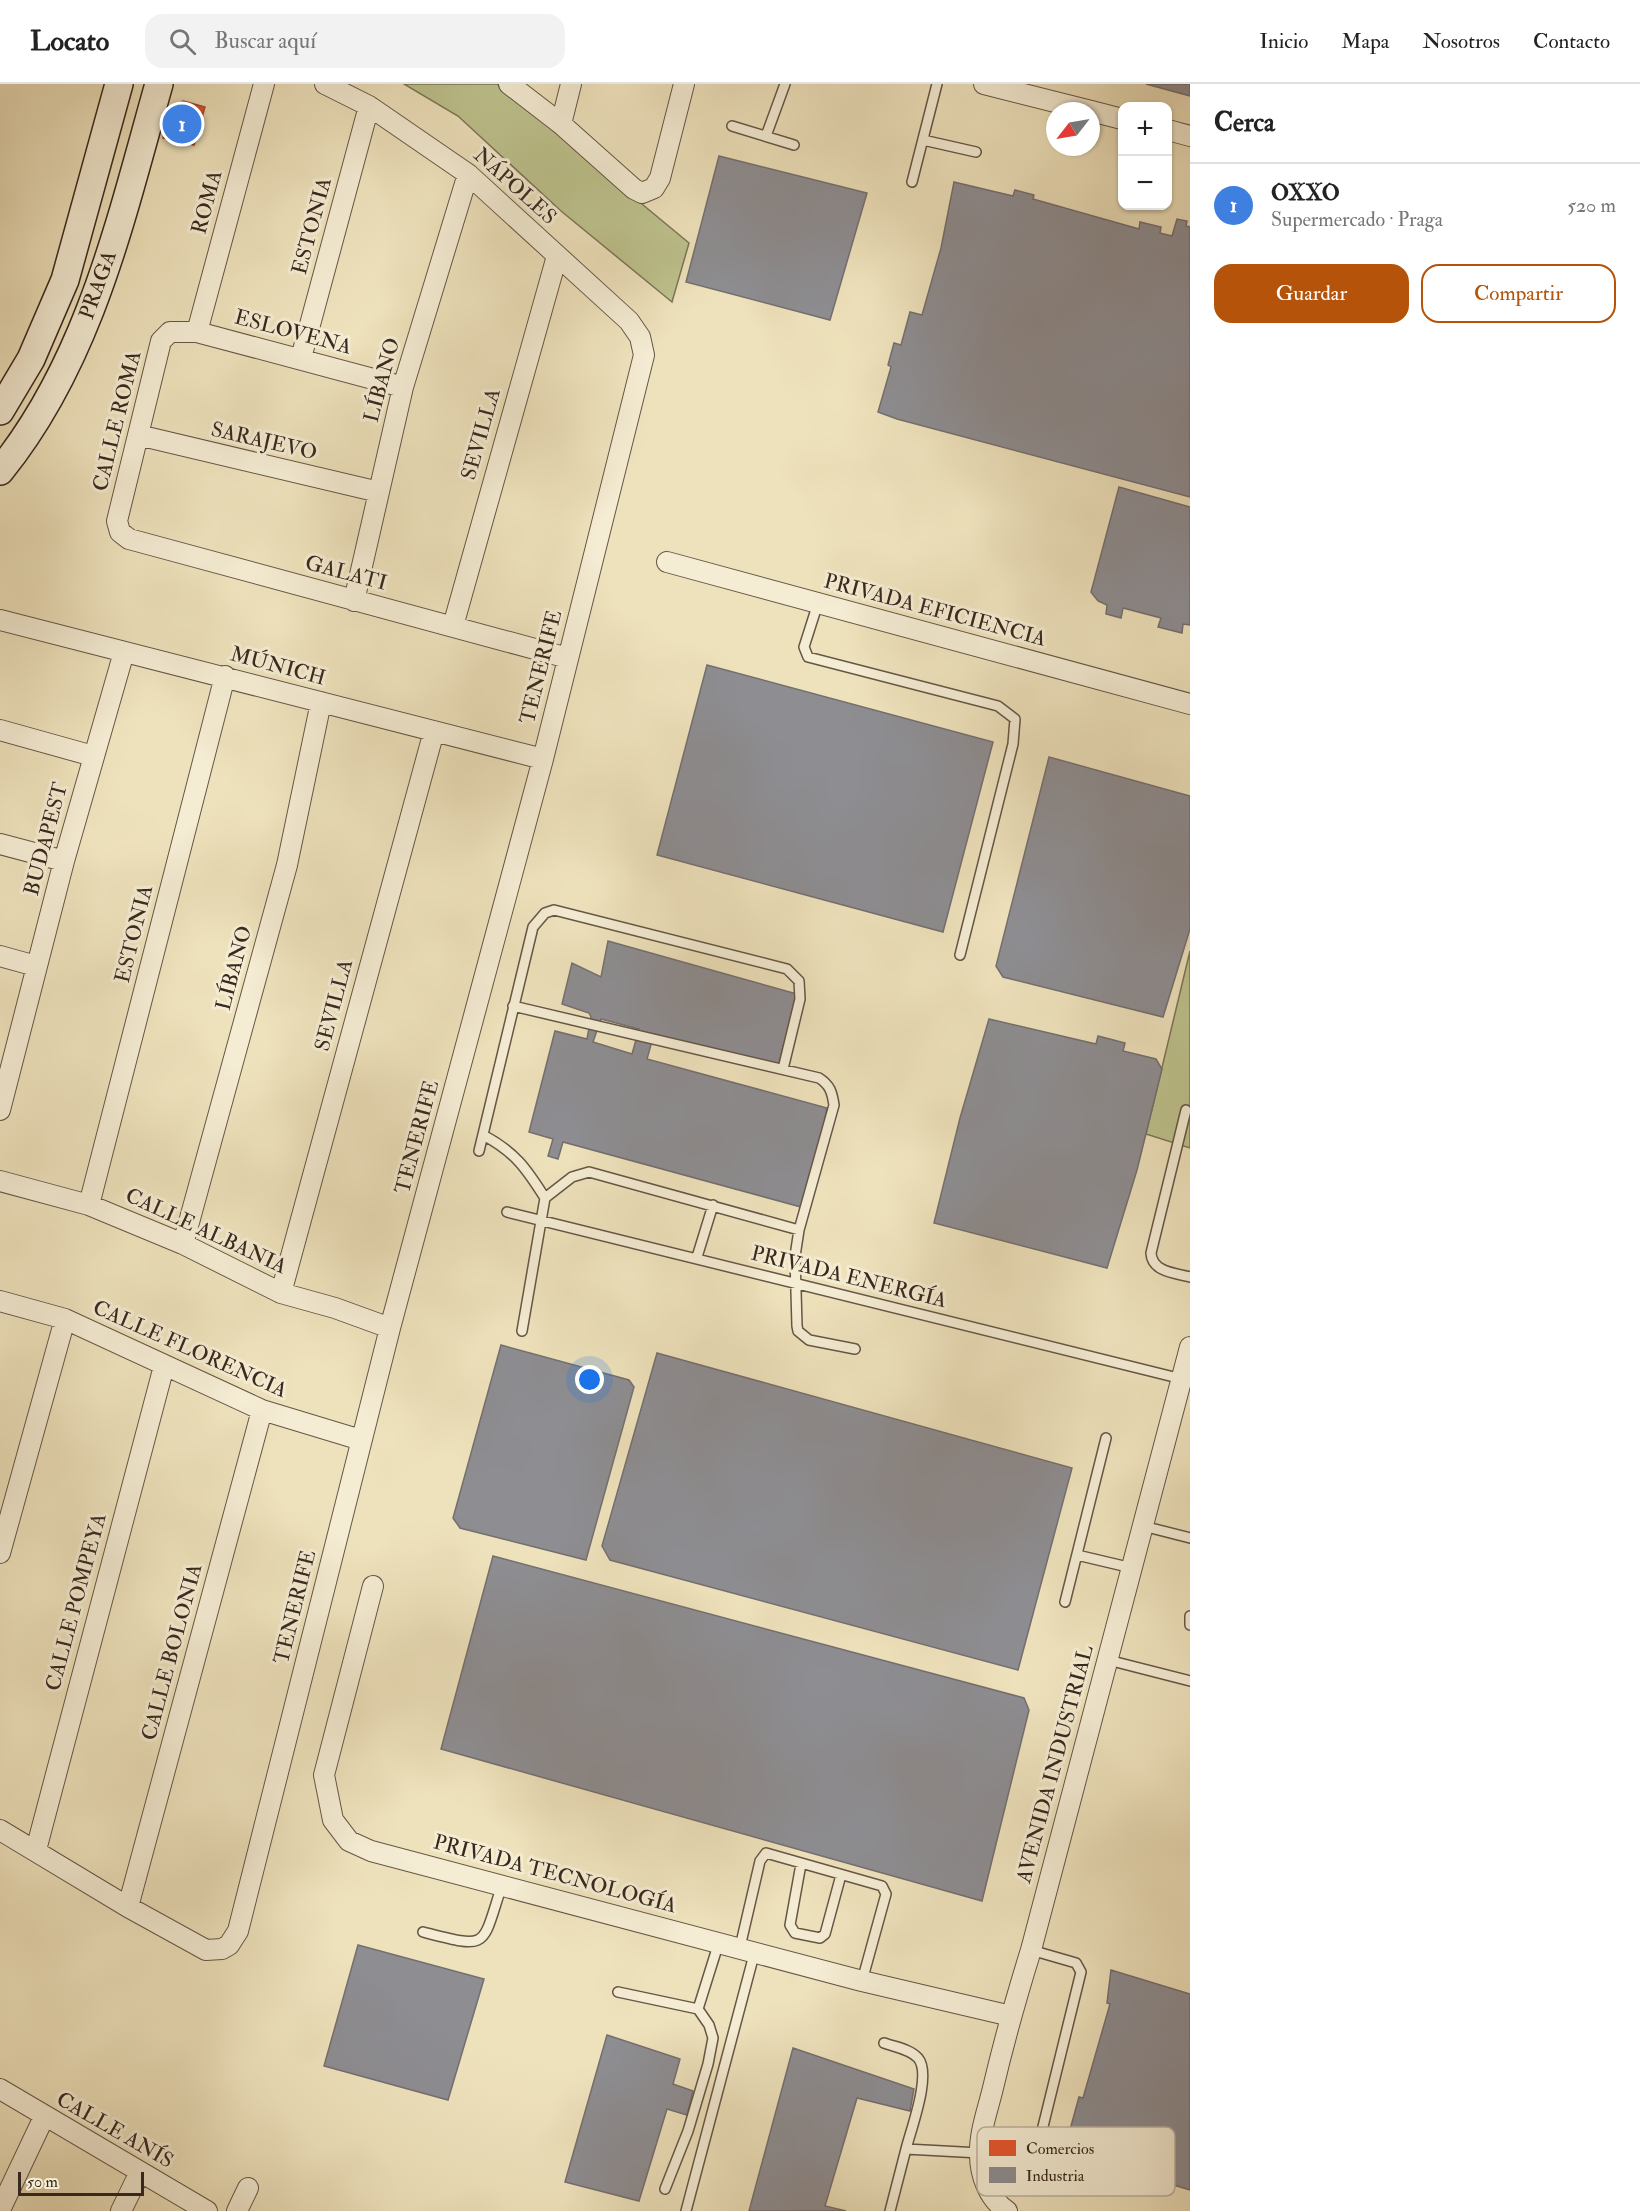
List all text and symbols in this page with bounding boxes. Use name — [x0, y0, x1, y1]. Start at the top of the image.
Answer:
search box — [145, 14, 565, 68]
text: Locato — [30, 24, 109, 59]
icon: search — [166, 25, 199, 58]
text: Buscar aquí — [214, 27, 316, 55]
text: Inicio — [1259, 28, 1308, 55]
text: Mapa — [1341, 28, 1389, 55]
text: Nosotros — [1422, 28, 1500, 55]
text: Contacto — [1533, 28, 1610, 55]
pin: 1 — [162, 102, 201, 147]
north arrow — [1046, 102, 1100, 156]
map controls — [1118, 102, 1172, 210]
button: + — [1118, 102, 1172, 156]
text: Cerca — [1214, 107, 1275, 139]
street label: NÁPOLES — [468, 142, 562, 230]
button: − — [1118, 156, 1172, 210]
street label: ROMA — [186, 167, 228, 237]
street label: ESTONIA — [286, 174, 338, 278]
text: OXXO — [1271, 179, 1340, 207]
text: 1 — [1230, 193, 1237, 218]
text: 520 m — [1567, 193, 1616, 218]
text: Supermercado · Praga — [1271, 207, 1443, 232]
street label: PRAGA — [73, 247, 123, 323]
button: Guardar — [1214, 264, 1409, 323]
button: Compartir — [1421, 264, 1616, 323]
street label: ESLOVENA — [231, 303, 355, 361]
street label: LÍBANO — [358, 335, 406, 425]
street label: CALLE ROMA — [87, 348, 147, 494]
street label: SEVILLA — [455, 385, 507, 483]
street label: SARAJEVO — [208, 416, 320, 466]
street label: GALATI — [302, 549, 390, 597]
street label: PRIVADA EFICIENCIA — [821, 567, 1049, 653]
street label: TENERIFE — [514, 607, 568, 727]
street label: MÚNICH — [227, 640, 329, 692]
street label: BUDAPEST — [18, 779, 74, 899]
street label: ESTONIA — [109, 882, 159, 986]
street label: LÍBANO — [210, 923, 258, 1013]
street label: SEVILLA — [309, 956, 359, 1054]
street label: TENERIFE — [389, 1077, 445, 1197]
street label: CALLE ALBANIA — [121, 1182, 291, 1280]
street label: PRIVADA ENERGÍA — [748, 1240, 950, 1314]
street label: CALLE FLORENCIA — [89, 1294, 291, 1404]
your location — [575, 1365, 604, 1394]
street label: CALLE POMPEYA — [39, 1510, 113, 1694]
street label: TENERIFE — [268, 1547, 322, 1667]
street label: CALLE BOLONIA — [135, 1561, 209, 1743]
street label: AVENIDA INDUSTRIAL — [1010, 1642, 1100, 1887]
street label: PRIVADA TECNOLOGÍA — [430, 1829, 680, 1919]
street label: CALLE ANÍS — [52, 2086, 178, 2174]
legend — [977, 2127, 1175, 2196]
text: Comercios — [1026, 2139, 1094, 2159]
text: Industria — [1026, 2166, 1085, 2186]
scale bar — [18, 2169, 144, 2196]
text: 50 m — [27, 2172, 58, 2192]

